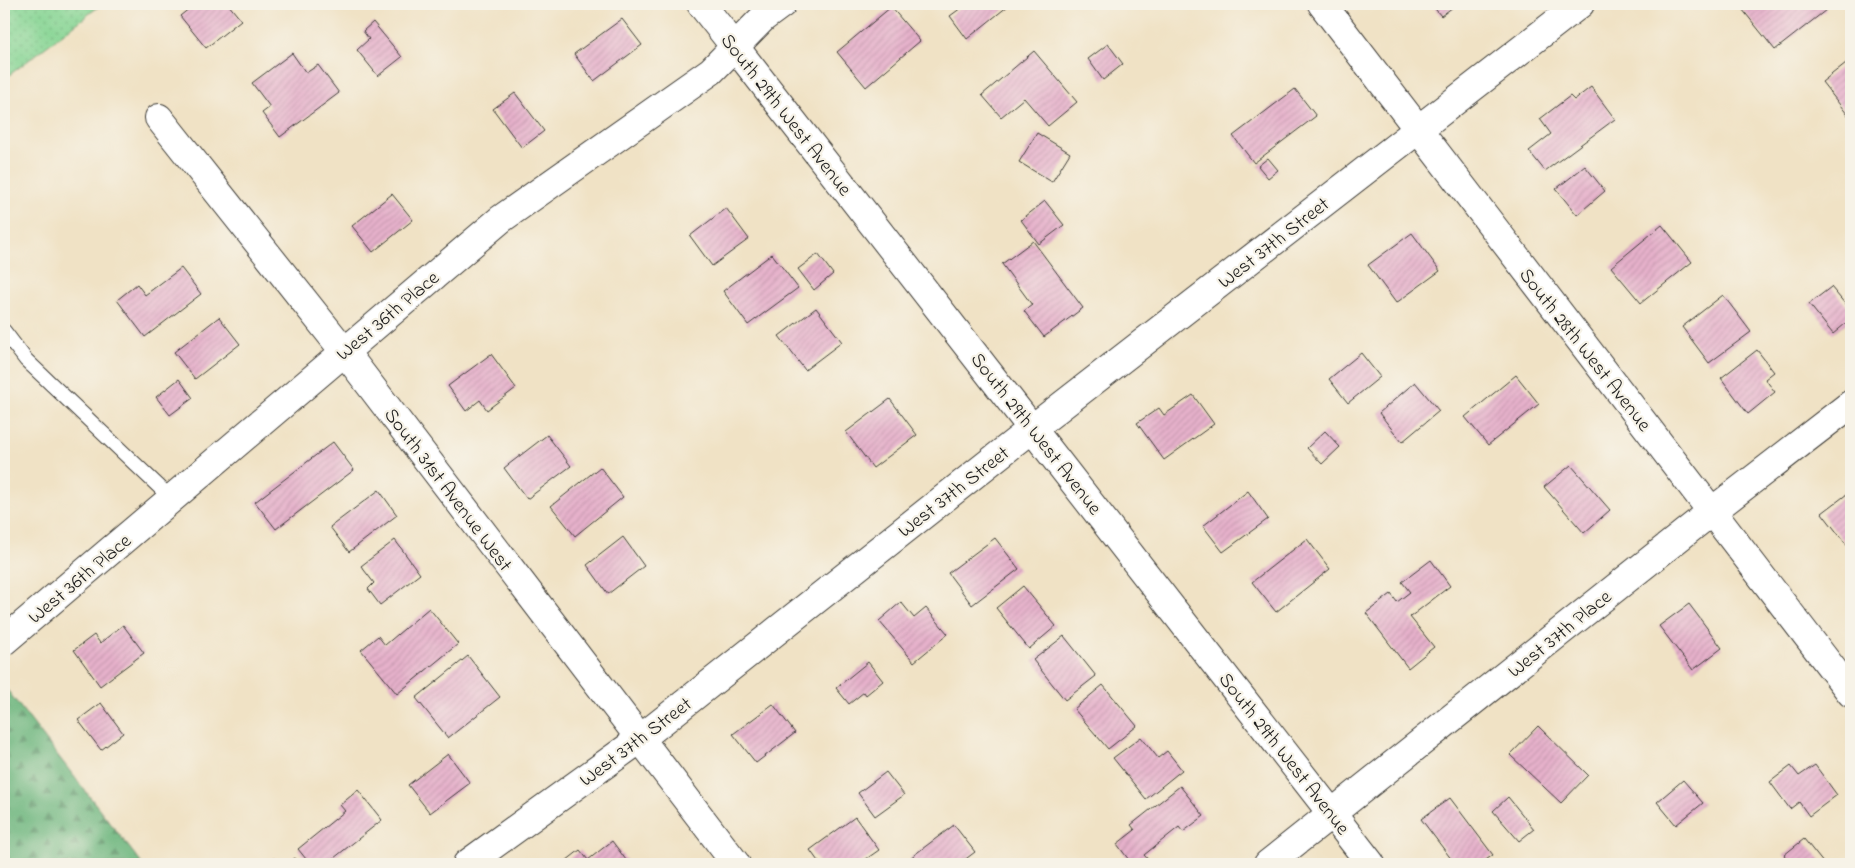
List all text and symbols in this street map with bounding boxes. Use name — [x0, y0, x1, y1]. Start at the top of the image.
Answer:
street label: South 29th West Avenue — [712, 28, 858, 203]
street label: West 37th Street — [1213, 191, 1337, 297]
street label: South 28th West Avenue — [1511, 263, 1657, 439]
street label: West 36th Place — [331, 265, 447, 369]
street label: South 29th West Avenue — [962, 347, 1108, 522]
street label: South 31st Avenue West — [376, 403, 518, 579]
street label: West 37th Street — [893, 440, 1017, 546]
street label: West 36th Place — [23, 528, 139, 632]
street label: West 37th Place — [1502, 584, 1619, 686]
street label: South 29th West Avenue — [1210, 667, 1356, 842]
street label: West 37th Street — [574, 691, 699, 795]

